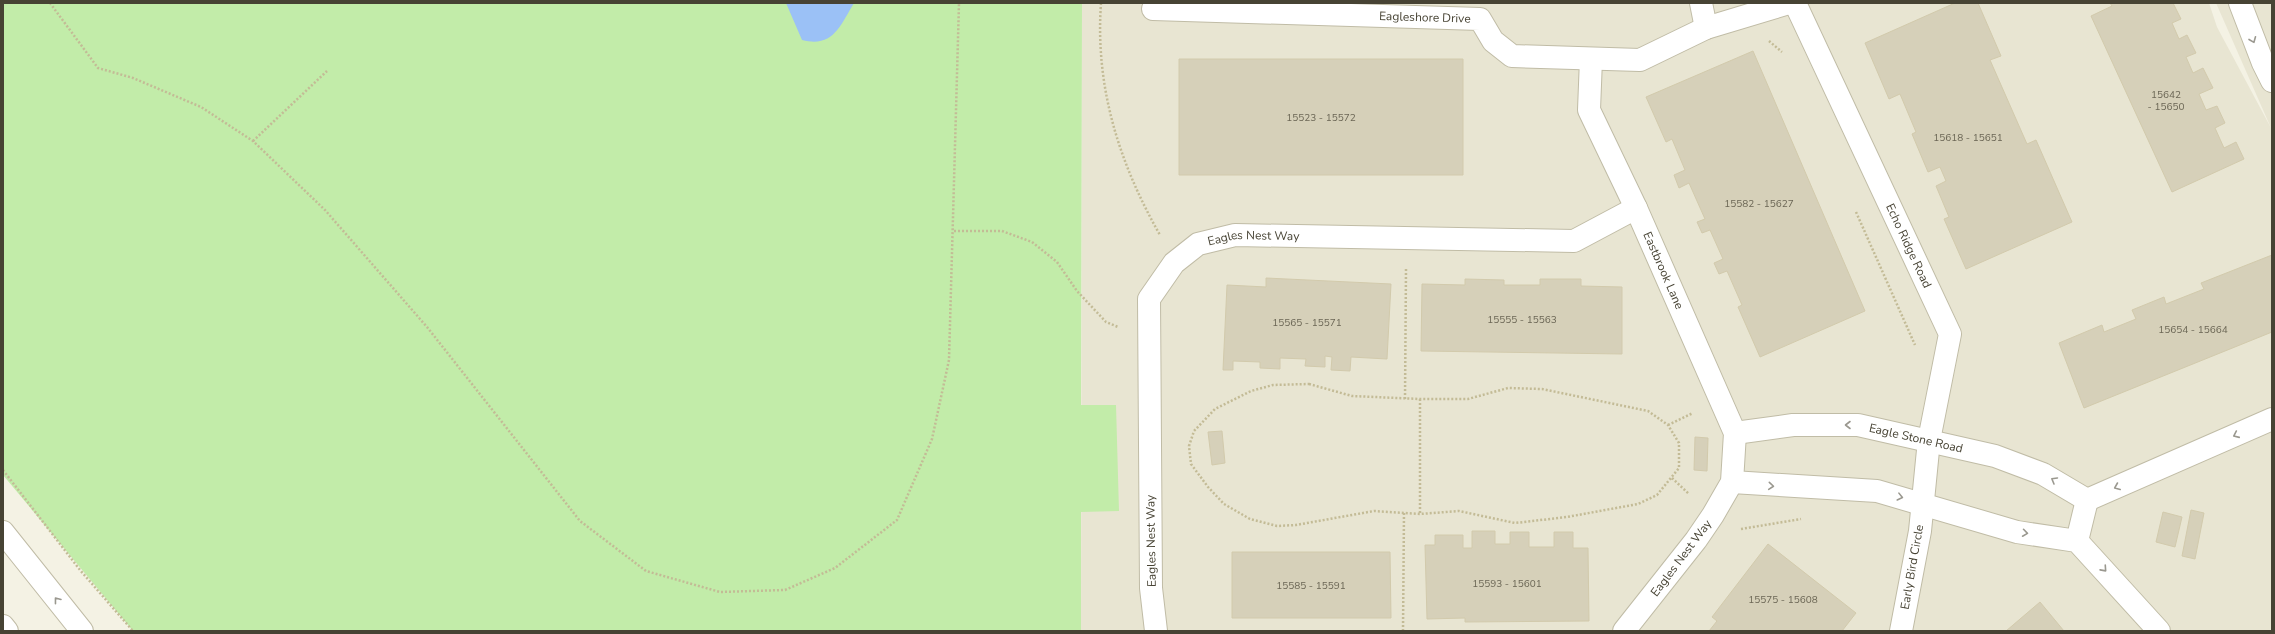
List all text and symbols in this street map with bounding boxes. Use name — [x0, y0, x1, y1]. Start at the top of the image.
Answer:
street label: Eagleshore Drive — [1379, 8, 1471, 27]
one-way arrow — [2249, 36, 2257, 43]
house number: 15642 - 15650 — [2148, 88, 2184, 114]
house number: 15523 - 15572 — [1286, 111, 1356, 125]
house number: 15618 - 15651 — [1933, 131, 2003, 145]
house number: 15582 - 15627 — [1724, 197, 1794, 211]
street label: Echo Ridge Road — [1882, 201, 1935, 291]
street label: Eagles Nest Way — [1206, 227, 1300, 249]
street label: Eastbrook Lane — [1639, 229, 1688, 312]
house number: 15555 - 15563 — [1487, 313, 1557, 327]
house number: 15565 - 15571 — [1272, 316, 1342, 330]
house number: 15654 - 15664 — [2158, 323, 2228, 337]
street label: Eagle Stone Road — [1868, 420, 1964, 456]
one-way arrow — [1845, 421, 1851, 429]
one-way arrow — [2233, 430, 2241, 438]
one-way arrow — [2051, 478, 2058, 485]
one-way arrow — [1768, 481, 1774, 490]
one-way arrow — [2114, 482, 2122, 490]
one-way arrow — [1896, 492, 1903, 501]
street label: Eagles Nest Way — [1142, 494, 1160, 587]
street label: Eagles Nest Way — [1647, 516, 1716, 600]
street label: Early Bird Circle — [1897, 523, 1927, 611]
one-way arrow — [2022, 528, 2028, 537]
one-way arrow — [2100, 564, 2107, 572]
house number: 15593 - 15601 — [1472, 577, 1542, 591]
house number: 15585 - 15591 — [1276, 579, 1346, 593]
house number: 15575 - 15608 — [1748, 593, 1818, 607]
one-way arrow — [55, 598, 62, 605]

